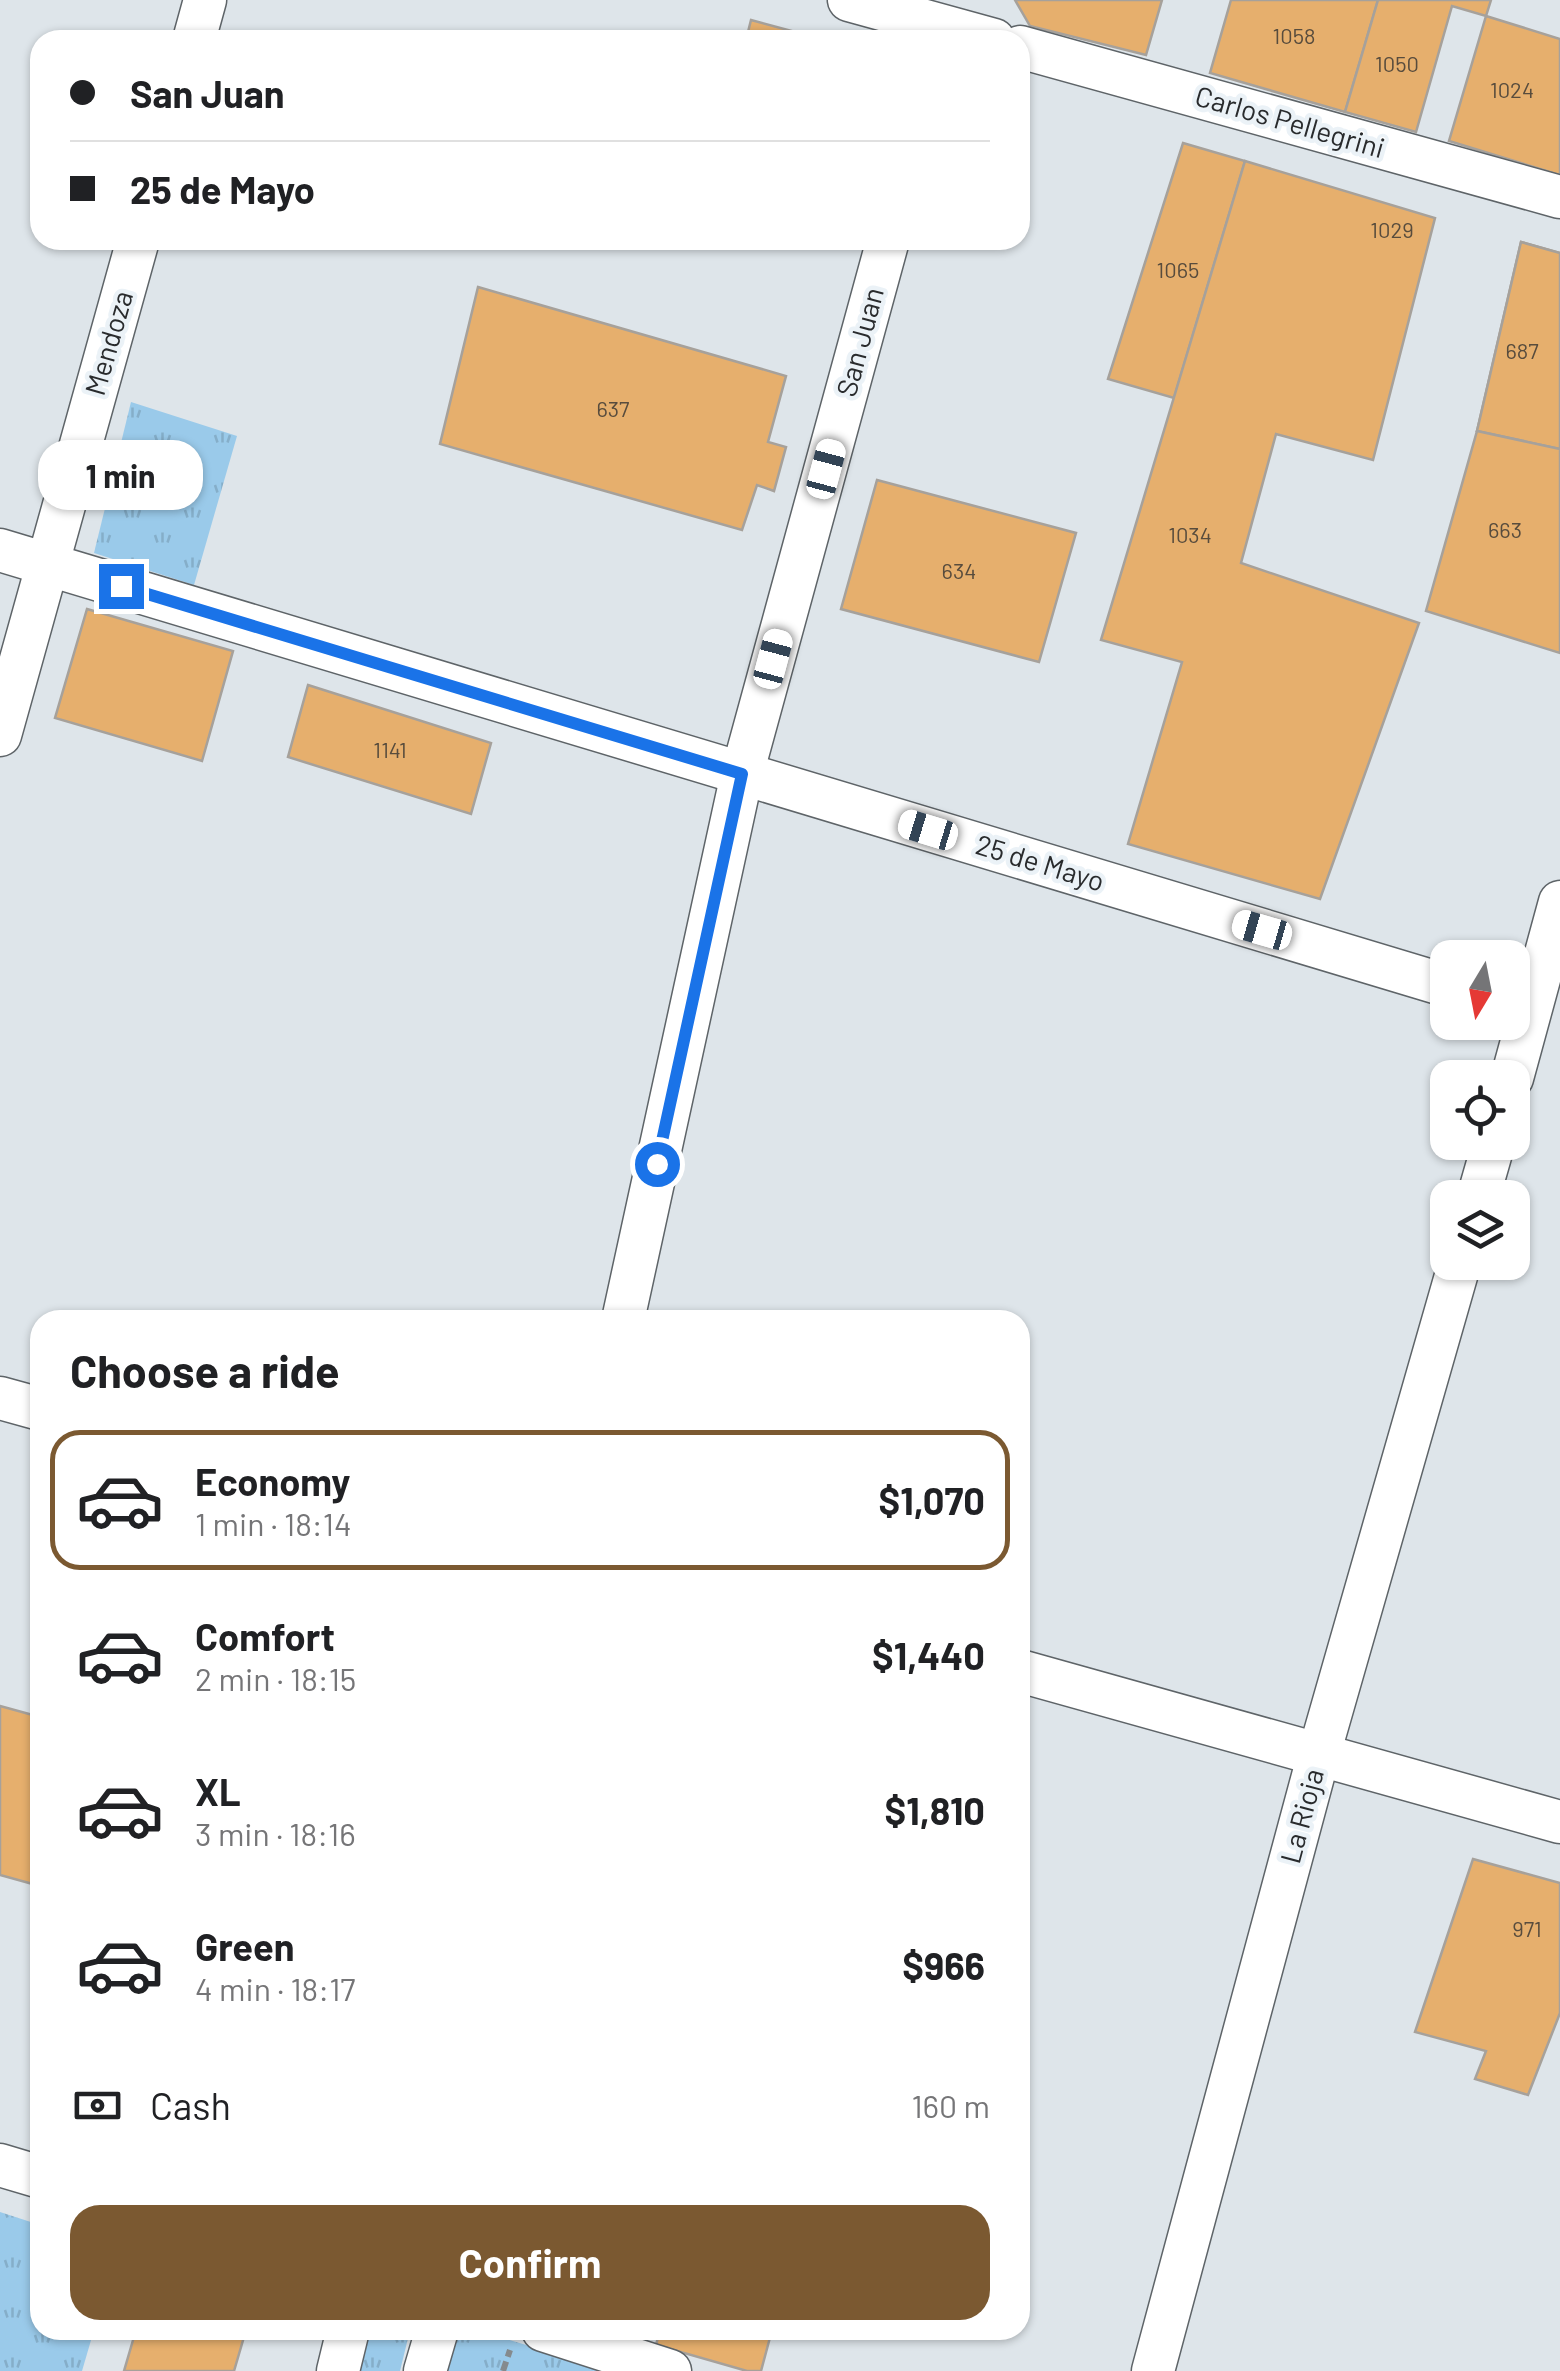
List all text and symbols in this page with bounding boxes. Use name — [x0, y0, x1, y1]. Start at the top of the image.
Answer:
house number: 1058 — [1273, 22, 1315, 48]
house number: 1050 — [1375, 50, 1419, 76]
text: San Juan — [130, 70, 285, 116]
house number: 1024 — [1490, 76, 1534, 102]
street label: Carlos Pellegrini — [1192, 78, 1389, 164]
text: 25 de Mayo — [130, 166, 315, 212]
house number: 1029 — [1370, 216, 1414, 242]
house number: 1065 — [1157, 256, 1199, 282]
street label: San Juan — [828, 283, 890, 400]
street label: Mendoza — [77, 287, 139, 399]
house number: 687 — [1505, 337, 1539, 363]
house number: 637 — [596, 395, 630, 421]
car — [804, 436, 848, 502]
callout: 1 min — [38, 441, 204, 511]
text: 1 min — [85, 456, 156, 494]
house number: 663 — [1488, 516, 1522, 542]
house number: 1034 — [1168, 521, 1212, 547]
house number: 634 — [942, 557, 976, 583]
route end — [99, 564, 144, 609]
car — [751, 626, 795, 692]
house number: 1141 — [373, 736, 407, 762]
car — [895, 807, 961, 853]
street label: 25 de Mayo — [972, 826, 1109, 898]
car — [1229, 907, 1295, 953]
north arrow — [1430, 940, 1530, 1040]
map controls — [1430, 940, 1530, 1280]
button: locate — [1430, 1060, 1530, 1160]
route start — [635, 1142, 680, 1187]
button: layers — [1430, 1180, 1530, 1280]
text: Choose a ride — [70, 1343, 340, 1397]
icon: car — [75, 1455, 165, 1545]
text: Economy — [195, 1458, 350, 1504]
text: $1,070 — [879, 1477, 985, 1523]
text: 1 min · 18:14 — [195, 1504, 352, 1542]
icon: car — [75, 1610, 165, 1700]
text: Comfort — [195, 1613, 335, 1659]
text: $1,440 — [872, 1632, 985, 1678]
text: 2 min · 18:15 — [195, 1659, 356, 1697]
icon: car — [75, 1765, 165, 1855]
street label: La Rioja — [1272, 1765, 1330, 1867]
text: XL — [195, 1768, 241, 1814]
text: $1,810 — [884, 1787, 985, 1833]
text: 3 min · 18:16 — [195, 1814, 356, 1852]
house number: 971 — [1512, 1915, 1542, 1941]
icon: car — [75, 1920, 165, 2010]
text: Green — [195, 1923, 295, 1969]
text: $966 — [902, 1942, 985, 1988]
text: 4 min · 18:17 — [195, 1969, 355, 2007]
icon: cash — [70, 2078, 125, 2133]
text: Cash — [150, 2082, 231, 2128]
text: 160 m — [911, 2086, 990, 2124]
button: Confirm — [70, 2205, 990, 2320]

